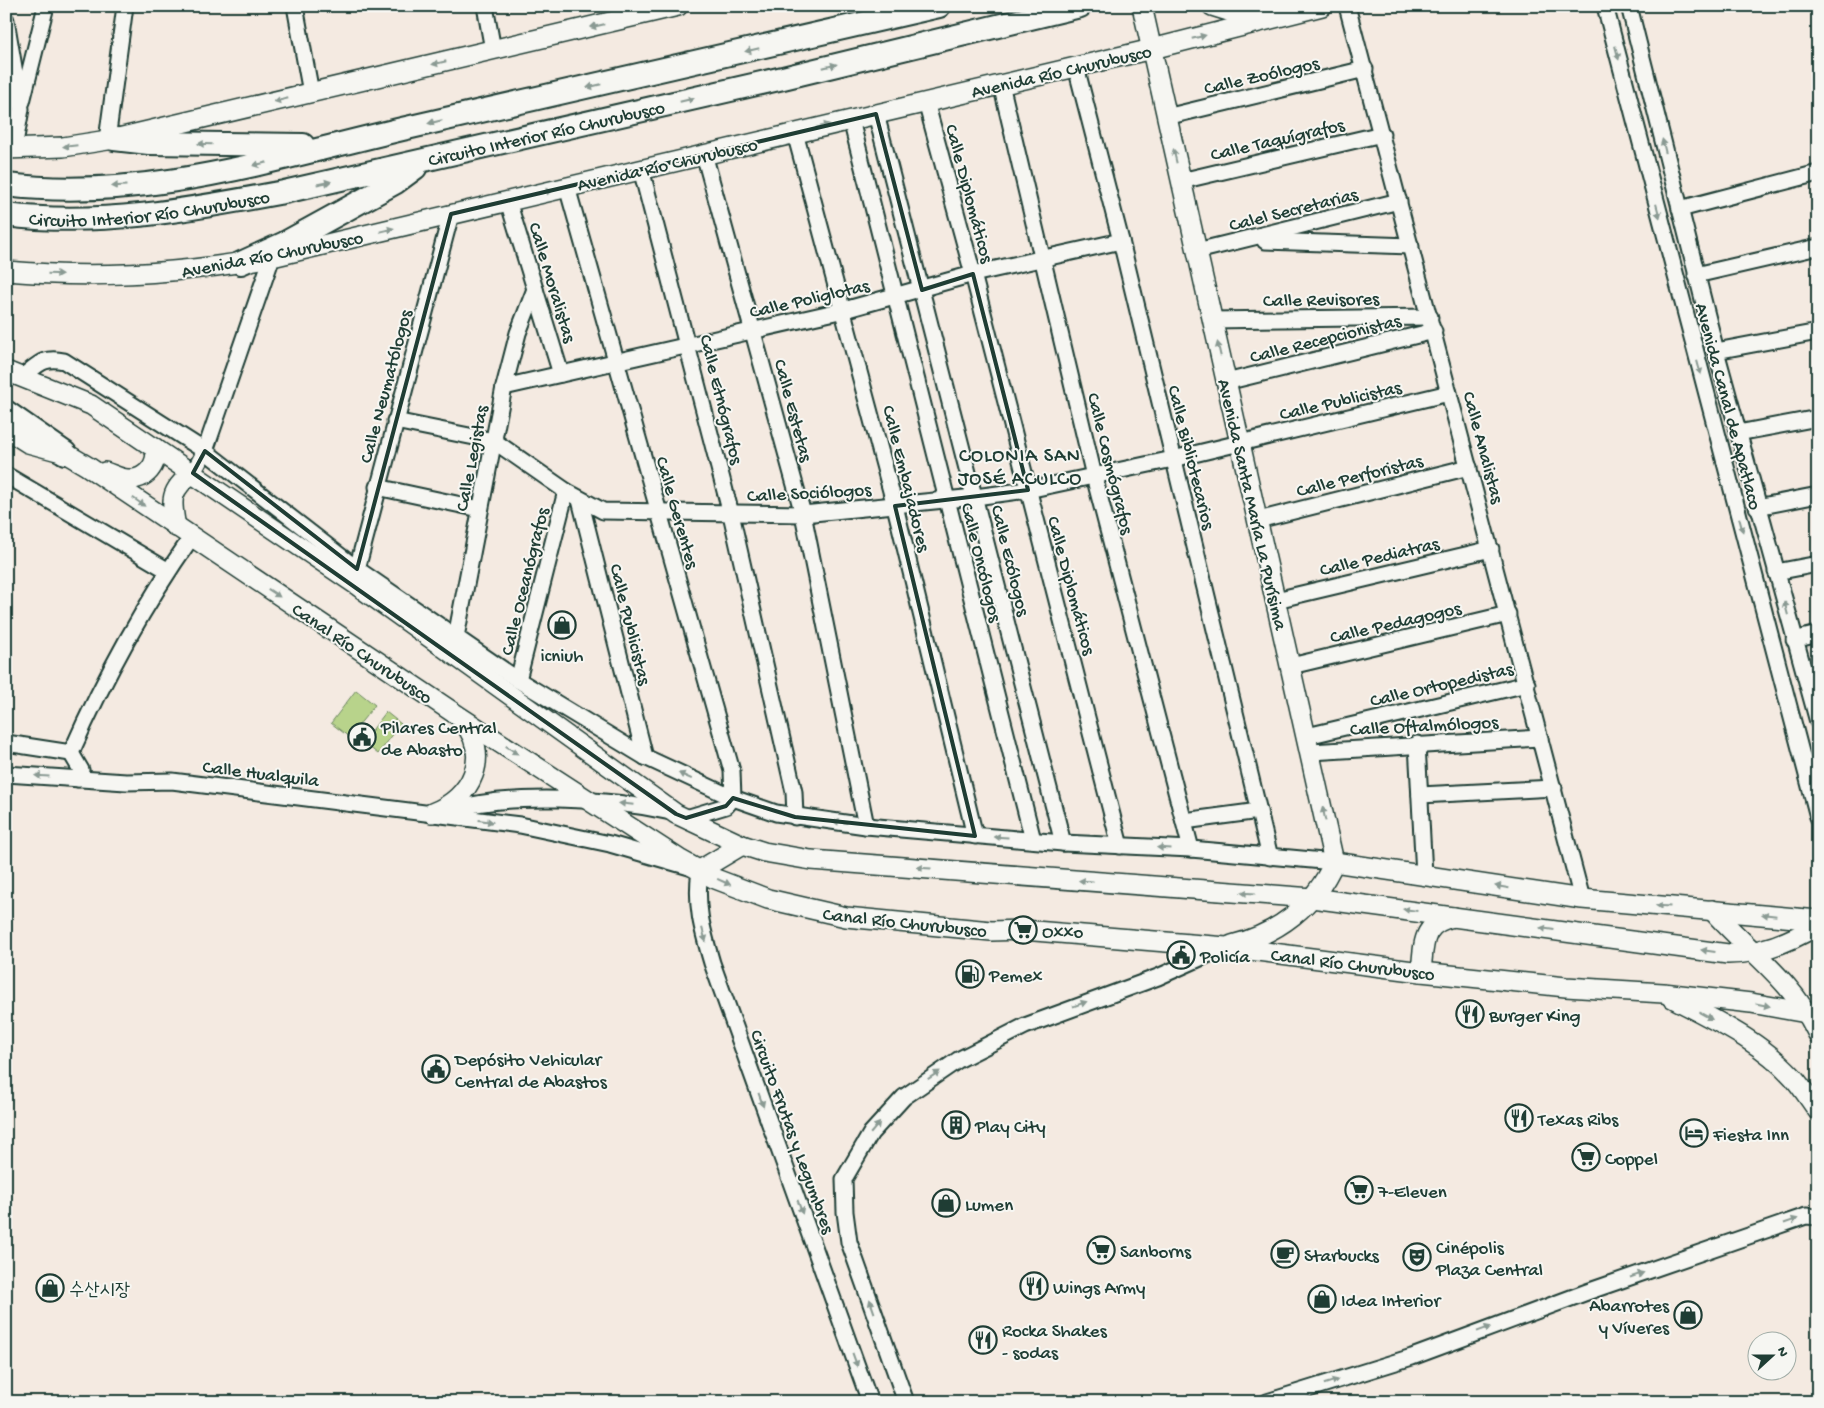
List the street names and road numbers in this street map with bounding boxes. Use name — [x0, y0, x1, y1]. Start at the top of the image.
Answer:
street label: Avenida Río Churubusco — [969, 41, 1154, 105]
street label: Calle Zoólogos — [1202, 53, 1322, 102]
street label: Circuito Interior Río Churubusco — [426, 97, 667, 174]
street label: Calle Taquígrafos — [1209, 115, 1348, 168]
street label: Calle Diplomáticos — [938, 122, 997, 267]
street label: Avenida Río Churubusco — [575, 134, 760, 198]
street label: Calel Secretarias — [1227, 184, 1362, 239]
street label: Circuito Interior Río Churubusco — [28, 187, 272, 234]
street label: Calle Moralistas — [521, 220, 580, 347]
street label: Avenida Río Churubusco — [180, 228, 366, 285]
street label: Calle Poliglotas — [748, 275, 873, 325]
street label: Calle Revisores — [1263, 289, 1380, 314]
street label: Avenida Canal de Apatlaco — [1688, 301, 1765, 513]
street label: Calle Neumatólogos — [356, 307, 419, 466]
street label: Calle Recepcionistas — [1248, 310, 1405, 370]
street label: Calle Etnógrafos — [692, 333, 747, 468]
street label: Calle Estetas — [767, 357, 817, 466]
street label: Avenida Santa María La Purísima — [1210, 377, 1291, 634]
street label: Calle Publicistas — [1278, 377, 1405, 428]
street label: Calle Bibliotecarios — [1161, 383, 1219, 533]
street label: Calle Analistas — [1456, 389, 1508, 507]
street label: Calle Cosmógrafos — [1080, 391, 1138, 538]
street label: Calle Legistas — [452, 403, 495, 514]
street label: Calle Embajadores — [875, 403, 934, 555]
street label: Calle Perforistas — [1294, 450, 1426, 504]
street label: Calle Gerentes — [649, 454, 703, 573]
street label: Calle Sociólogos — [746, 480, 873, 509]
street label: Calle Oncólogos — [954, 501, 1006, 626]
street label: Calle Ecólogos — [984, 503, 1034, 620]
street label: Calle Oceanógrafos — [497, 505, 556, 658]
street label: Calle Diplomáticos — [1040, 514, 1099, 659]
street label: Calle Pediatras — [1318, 533, 1443, 583]
street label: Calle Publicistas — [602, 562, 655, 689]
street label: Calle Pedagogos — [1328, 598, 1465, 651]
street label: Canal Río Churubusco — [286, 599, 436, 711]
street label: Calle Ortopedistas — [1368, 659, 1516, 714]
street label: Calle Oftalmólogos — [1350, 712, 1500, 743]
street label: Calle Hualquila — [201, 757, 322, 794]
street label: Canal Río Churubusco — [821, 904, 988, 945]
street label: Canal Río Churubusco — [1269, 945, 1436, 988]
street label: Circuito Frutas y Legumbres — [743, 1027, 839, 1238]

